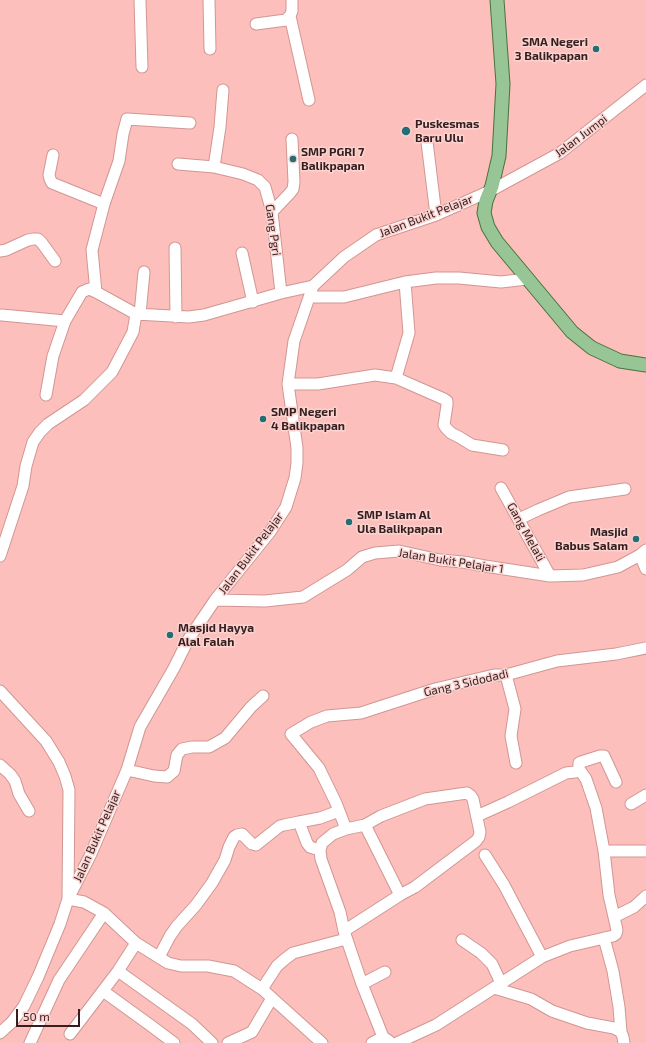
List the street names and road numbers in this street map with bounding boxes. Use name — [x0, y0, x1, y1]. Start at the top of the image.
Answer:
street label: Jalan Jumpi — [552, 112, 610, 160]
street label: Jalan Bukit Pelajar — [377, 192, 475, 240]
street label: Gang Pgri — [262, 203, 284, 257]
street label: Gang Melati — [504, 500, 548, 564]
street label: Jalan Bukit Pelajar — [215, 509, 287, 597]
street label: Jalan Bukit Pelajar 1 — [397, 546, 505, 576]
street label: Gang 3 Sidodadi — [422, 666, 510, 700]
street label: Jalan Bukit Pelajar — [70, 788, 124, 884]

